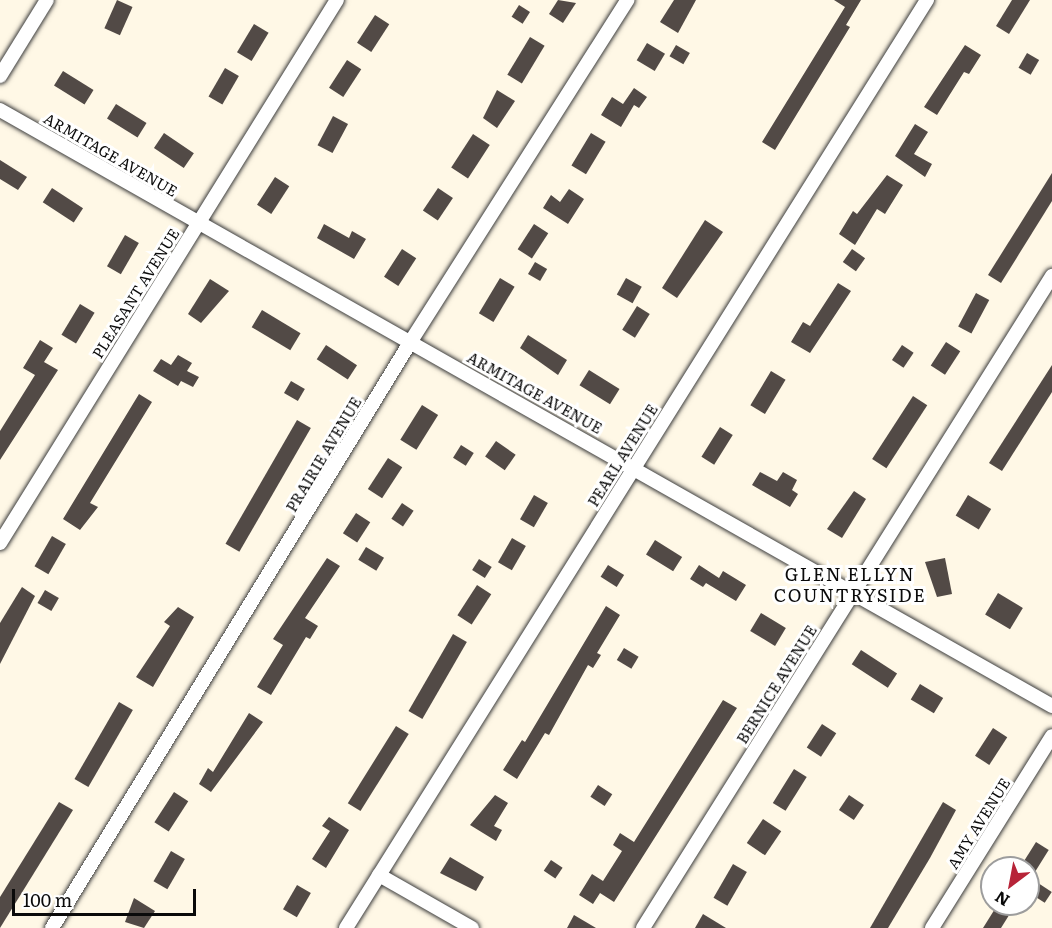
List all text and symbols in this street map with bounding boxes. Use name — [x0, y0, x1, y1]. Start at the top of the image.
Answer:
street label: ARMITAGE AVENUE — [41, 108, 181, 200]
street label: PLEASANT AVENUE — [88, 225, 182, 361]
street label: ARMITAGE AVENUE — [464, 347, 606, 437]
street label: PRAIRIE AVENUE — [282, 393, 364, 515]
street label: PEARL AVENUE — [583, 400, 661, 510]
district label: GLEN ELLYN COUNTRYSIDE — [774, 564, 926, 606]
street label: BERNICE AVENUE — [732, 621, 820, 747]
street label: AMY AVENUE — [943, 774, 1013, 872]
north arrow — [980, 856, 1040, 916]
scale bar — [15, 877, 200, 915]
text: 100 m — [23, 886, 72, 913]
text: N — [989, 886, 1014, 913]

